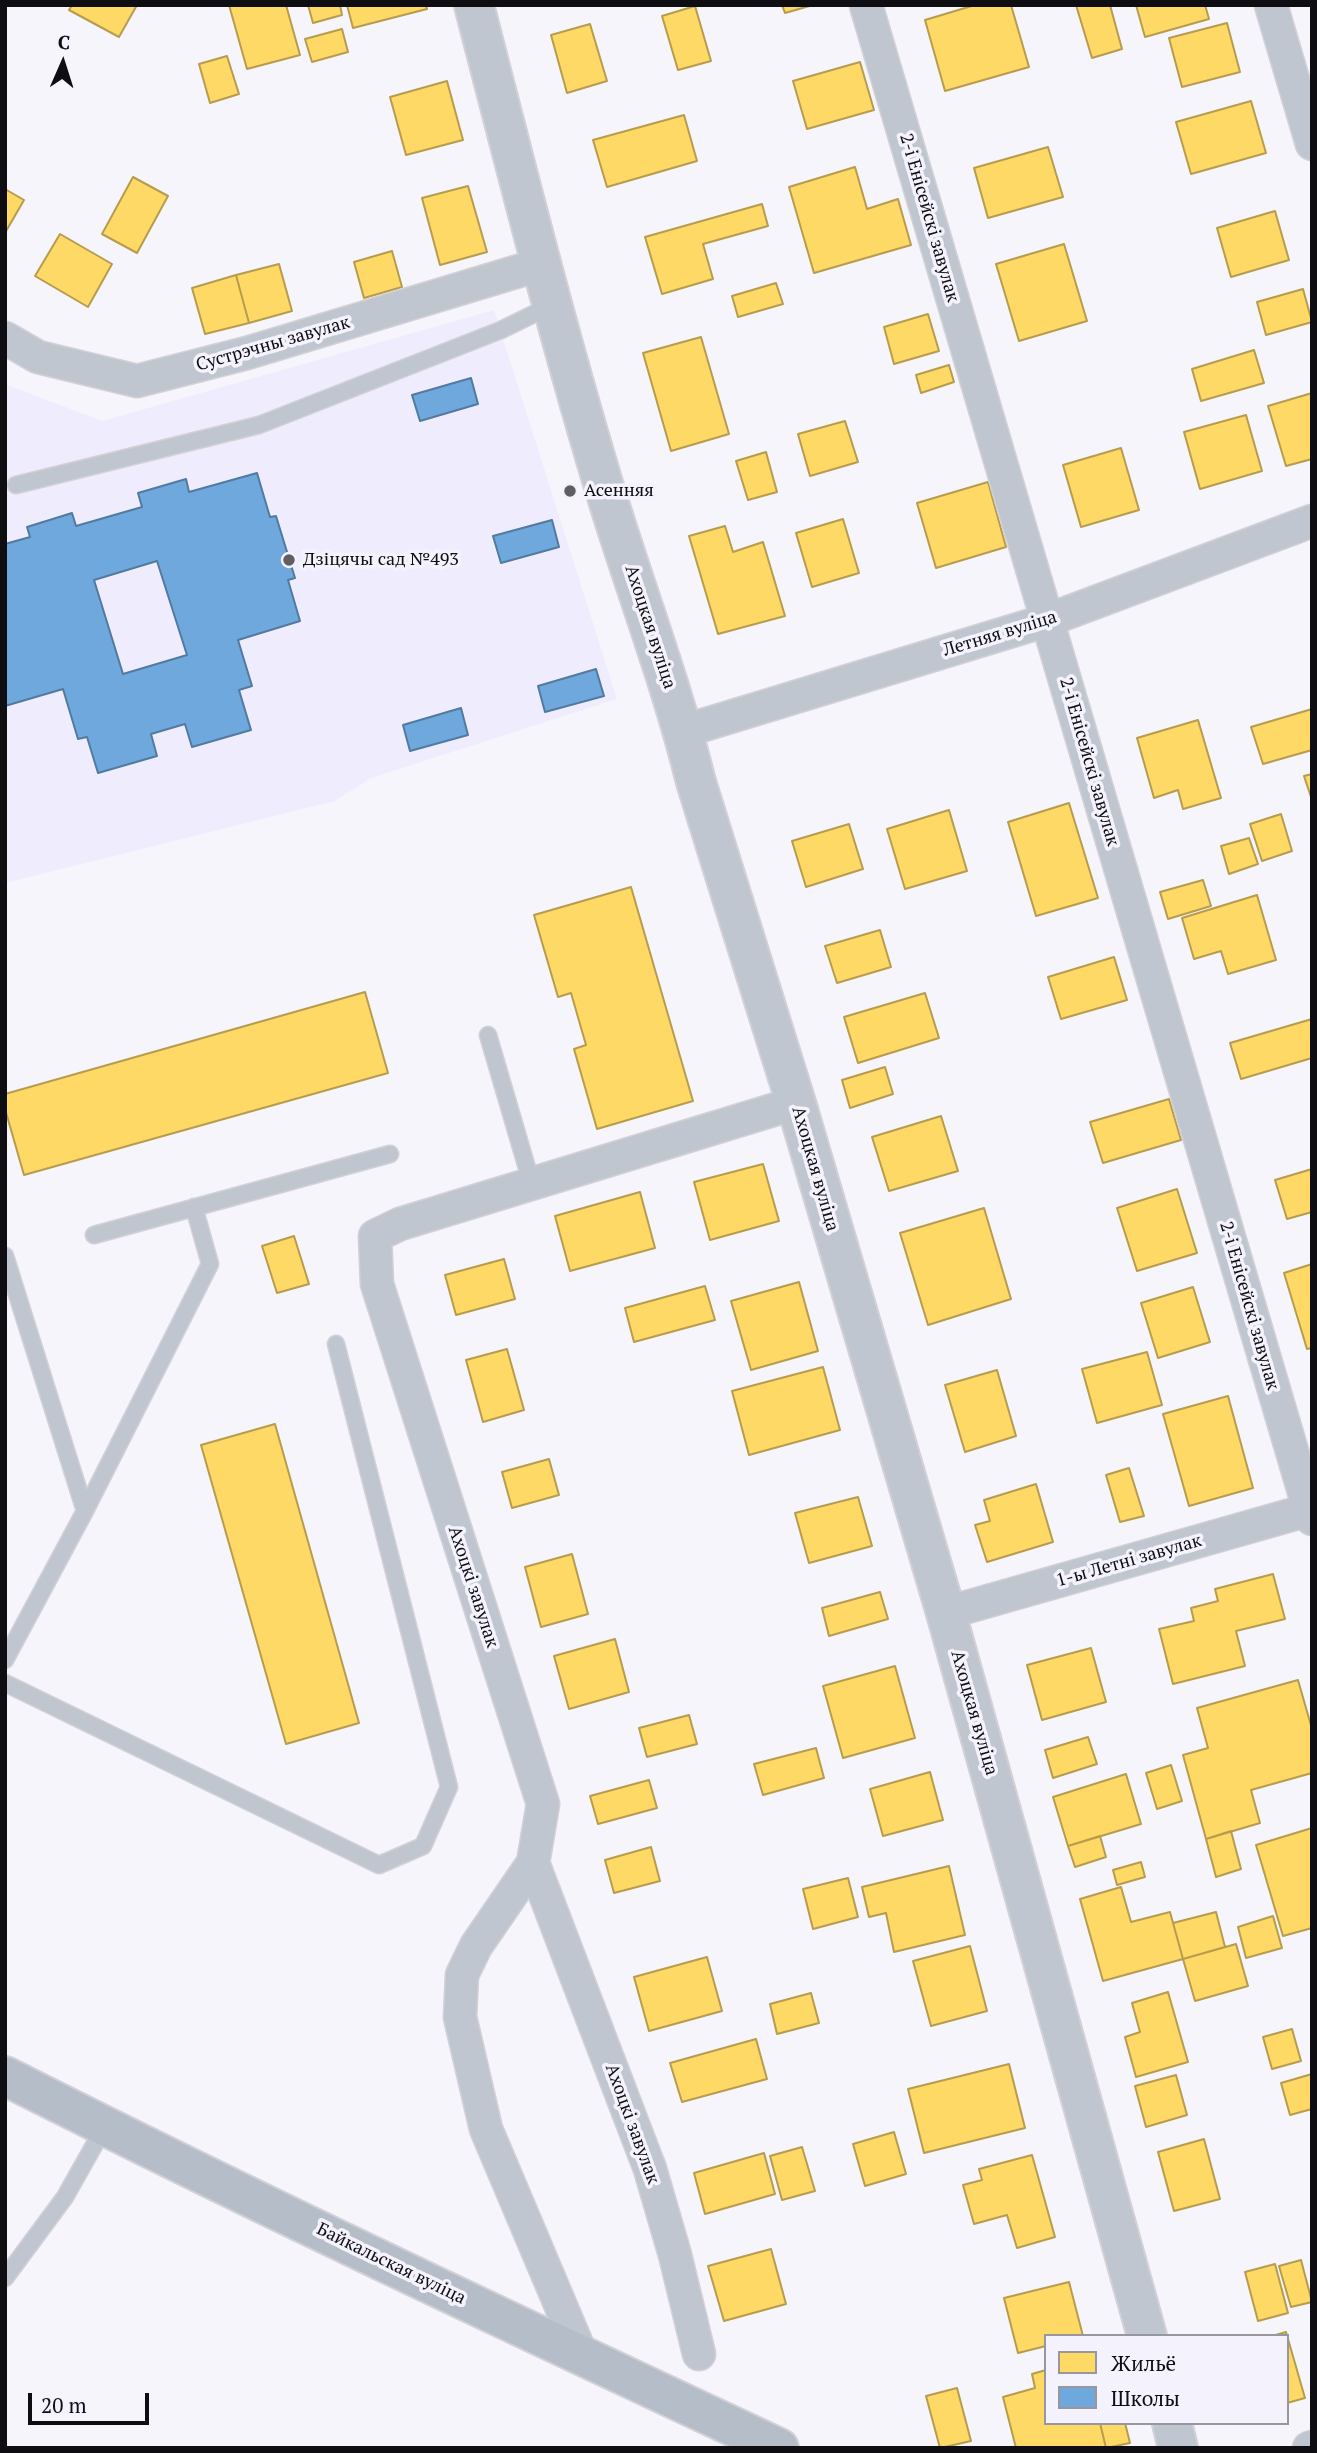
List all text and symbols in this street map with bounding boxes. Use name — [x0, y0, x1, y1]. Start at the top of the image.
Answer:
north arrow — [28, 28, 98, 98]
text: С — [57, 29, 71, 54]
street label: 2-і Енісейскі завулак — [895, 131, 963, 305]
street label: Сустрэчны завулак — [194, 312, 352, 376]
place label: Асенняя — [584, 480, 654, 502]
marker: Асенняя — [562, 483, 578, 499]
place label: Дзіцячы сад №493 — [303, 549, 459, 571]
marker: Дзіцячы сад №493 — [281, 552, 297, 568]
street label: Ахоцкая вуліца — [620, 562, 680, 692]
street label: Летняя вуліца — [941, 606, 1059, 662]
street label: 2-і Енісейскі завулак — [1055, 675, 1123, 849]
street label: Ахоцкая вуліца — [787, 1104, 843, 1234]
street label: 2-і Енісейскі завулак — [1215, 1219, 1283, 1393]
street label: Ахоцкі завулак — [443, 1524, 503, 1650]
street label: 1-ы Летні завулак — [1054, 1530, 1204, 1592]
street label: Ахоцкая вуліца — [946, 1648, 1002, 1778]
street label: Ахоцкі завулак — [600, 2061, 664, 2187]
street label: Байкальская вуліца — [313, 2219, 469, 2309]
legend — [1044, 2334, 1289, 2425]
text: Жильё — [1111, 2349, 1176, 2377]
scale bar — [32, 2380, 152, 2424]
text: Школы — [1111, 2384, 1180, 2412]
text: 20 m — [41, 2391, 87, 2419]

